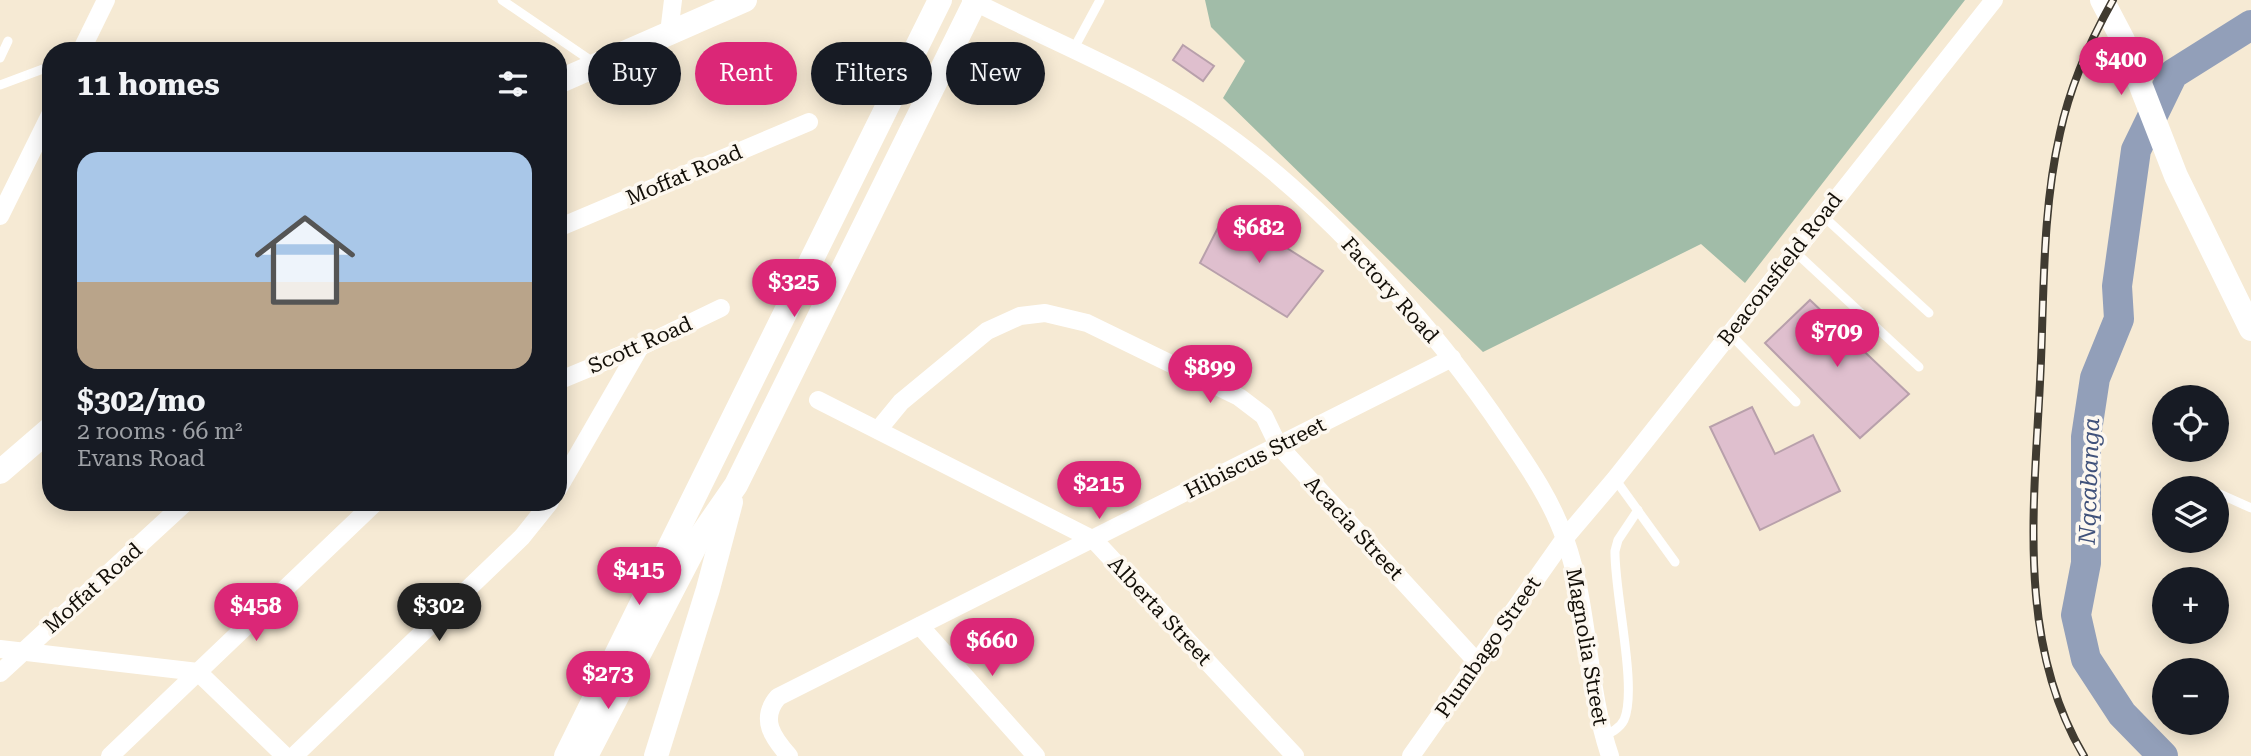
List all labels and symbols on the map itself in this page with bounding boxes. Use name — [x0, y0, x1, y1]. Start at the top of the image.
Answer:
pin: $400 — [2080, 38, 2162, 97]
street label: Moffat Road — [623, 140, 746, 210]
street label: Beaconsfield Road — [1713, 187, 1847, 350]
pin: $682 — [1218, 205, 1300, 265]
street label: Factory Road — [1336, 232, 1444, 348]
pin: $325 — [753, 260, 835, 319]
pin: $709 — [1796, 310, 1878, 369]
street label: Scott Road — [584, 311, 696, 379]
pin: $899 — [1169, 346, 1251, 405]
street label: Hibiscus Street — [1181, 412, 1330, 504]
water label: Nqcabanga — [2074, 417, 2105, 546]
pin: $215 — [1058, 462, 1140, 521]
street label: Acacia Street — [1300, 471, 1408, 585]
street label: Moffat Road — [39, 537, 147, 638]
pin: $415 — [598, 548, 680, 607]
street label: Alberta Street — [1103, 552, 1217, 671]
street label: Magnolia Street — [1561, 566, 1613, 728]
street label: Plumbago Street — [1430, 572, 1546, 722]
pin: $458 — [215, 584, 297, 643]
pin: $302 — [398, 584, 480, 643]
pin: $660 — [951, 618, 1033, 678]
pin: $273 — [567, 652, 649, 711]

